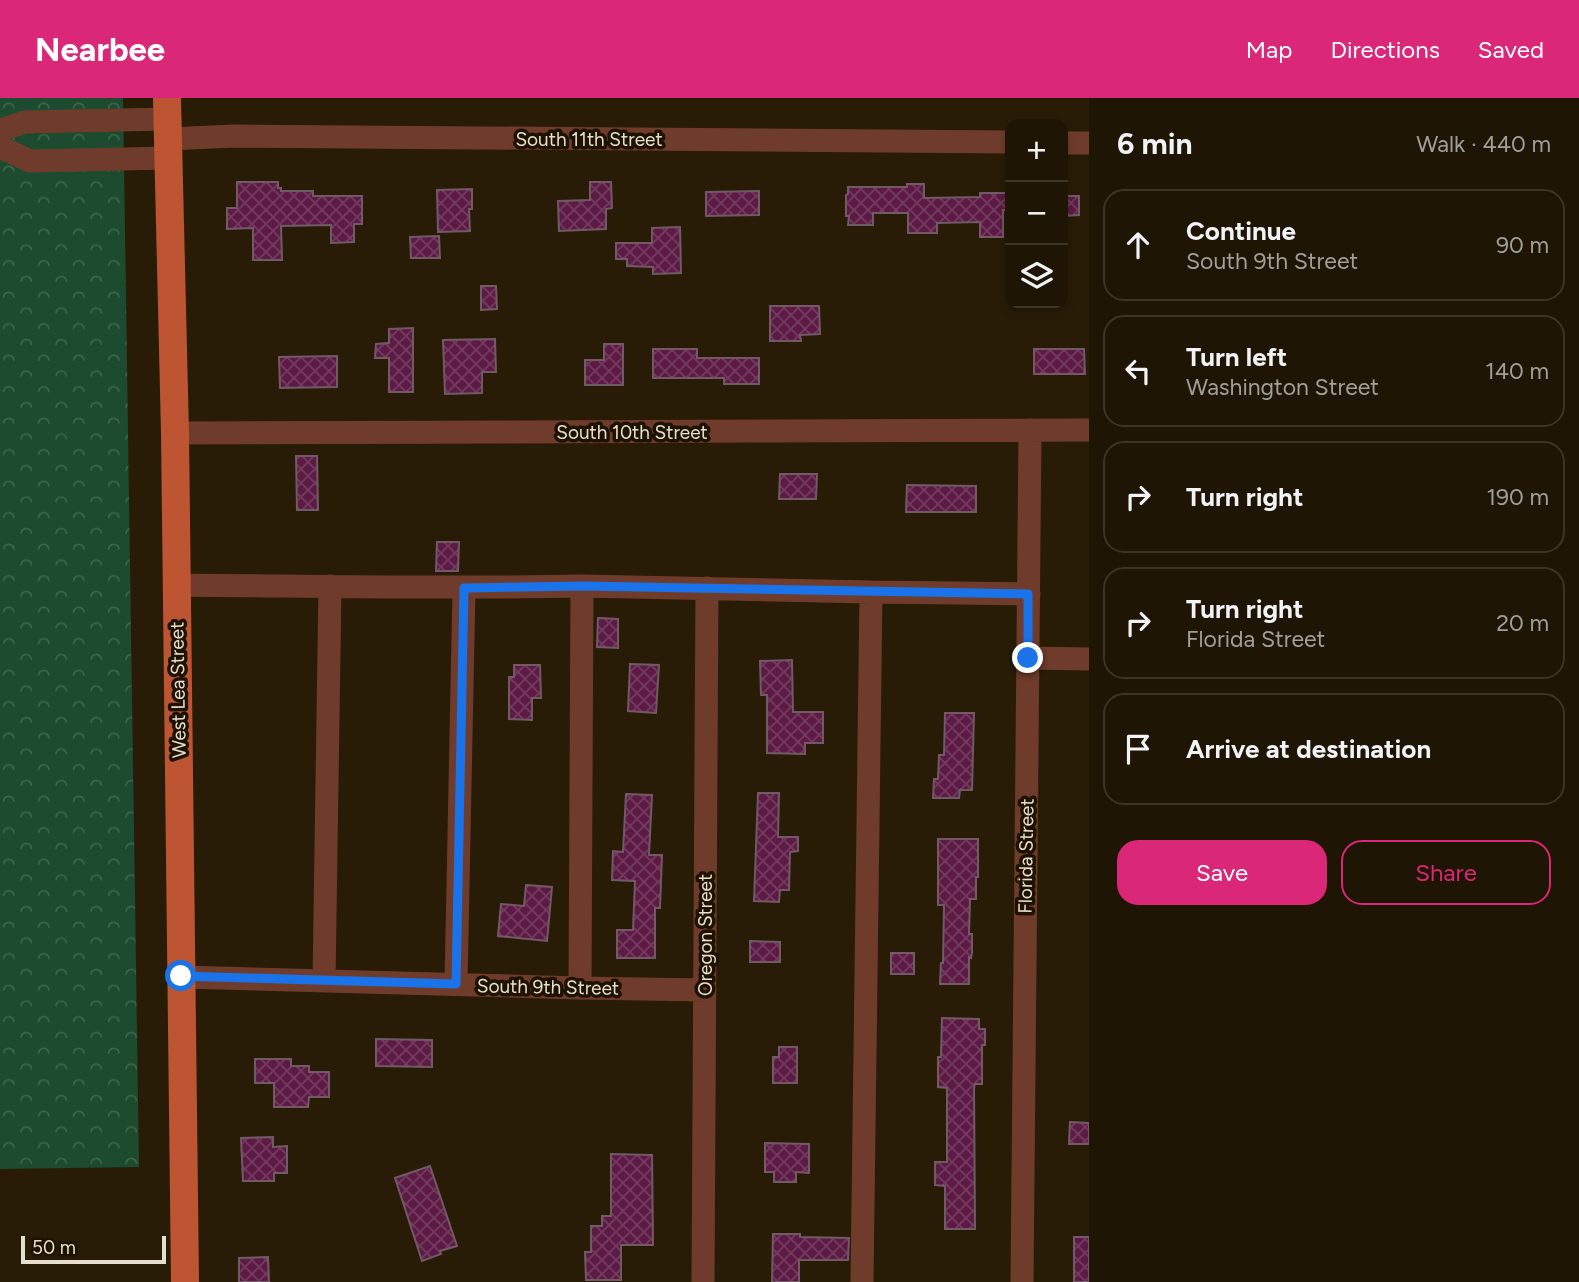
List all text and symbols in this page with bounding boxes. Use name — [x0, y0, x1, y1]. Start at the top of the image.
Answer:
text: Nearbee — [35, 30, 165, 69]
text: Map — [1246, 35, 1292, 64]
text: Directions — [1330, 35, 1440, 64]
text: Saved — [1478, 35, 1544, 64]
map controls — [1005, 119, 1068, 308]
button: + — [1005, 119, 1068, 182]
text: 6 min — [1117, 125, 1193, 162]
street label: South 11th Street — [515, 128, 663, 151]
text: Walk · 440 m — [1416, 130, 1551, 158]
button: − — [1005, 182, 1068, 245]
text: Continue — [1186, 215, 1296, 247]
icon: ahead — [1119, 226, 1157, 264]
text: 90 m — [1496, 231, 1549, 259]
button: layers — [1005, 245, 1068, 308]
text: South 9th Street — [1186, 247, 1358, 275]
text: Turn left — [1186, 341, 1287, 373]
icon: left — [1119, 352, 1157, 390]
text: 140 m — [1485, 357, 1549, 385]
text: Washington Street — [1186, 373, 1379, 401]
street label: South 10th Street — [556, 421, 708, 444]
icon: right — [1119, 478, 1157, 516]
text: Turn right — [1186, 481, 1303, 513]
text: 190 m — [1486, 483, 1549, 511]
text: Turn right — [1186, 593, 1303, 625]
icon: right — [1119, 604, 1157, 642]
text: 20 m — [1496, 609, 1549, 637]
street label: West Lea Street — [165, 622, 191, 758]
text: Florida Street — [1186, 625, 1325, 653]
route end — [1012, 642, 1043, 673]
icon: arrive — [1119, 730, 1157, 768]
text: Arrive at destination — [1186, 733, 1431, 765]
street label: Florida Street — [1013, 798, 1039, 914]
button: Save — [1117, 840, 1327, 905]
button: Share — [1341, 840, 1551, 905]
street label: Oregon Street — [694, 874, 717, 996]
route start — [165, 960, 196, 991]
street label: South 9th Street — [477, 974, 619, 1000]
scale bar — [21, 1233, 166, 1265]
text: 50 m — [32, 1236, 76, 1259]

